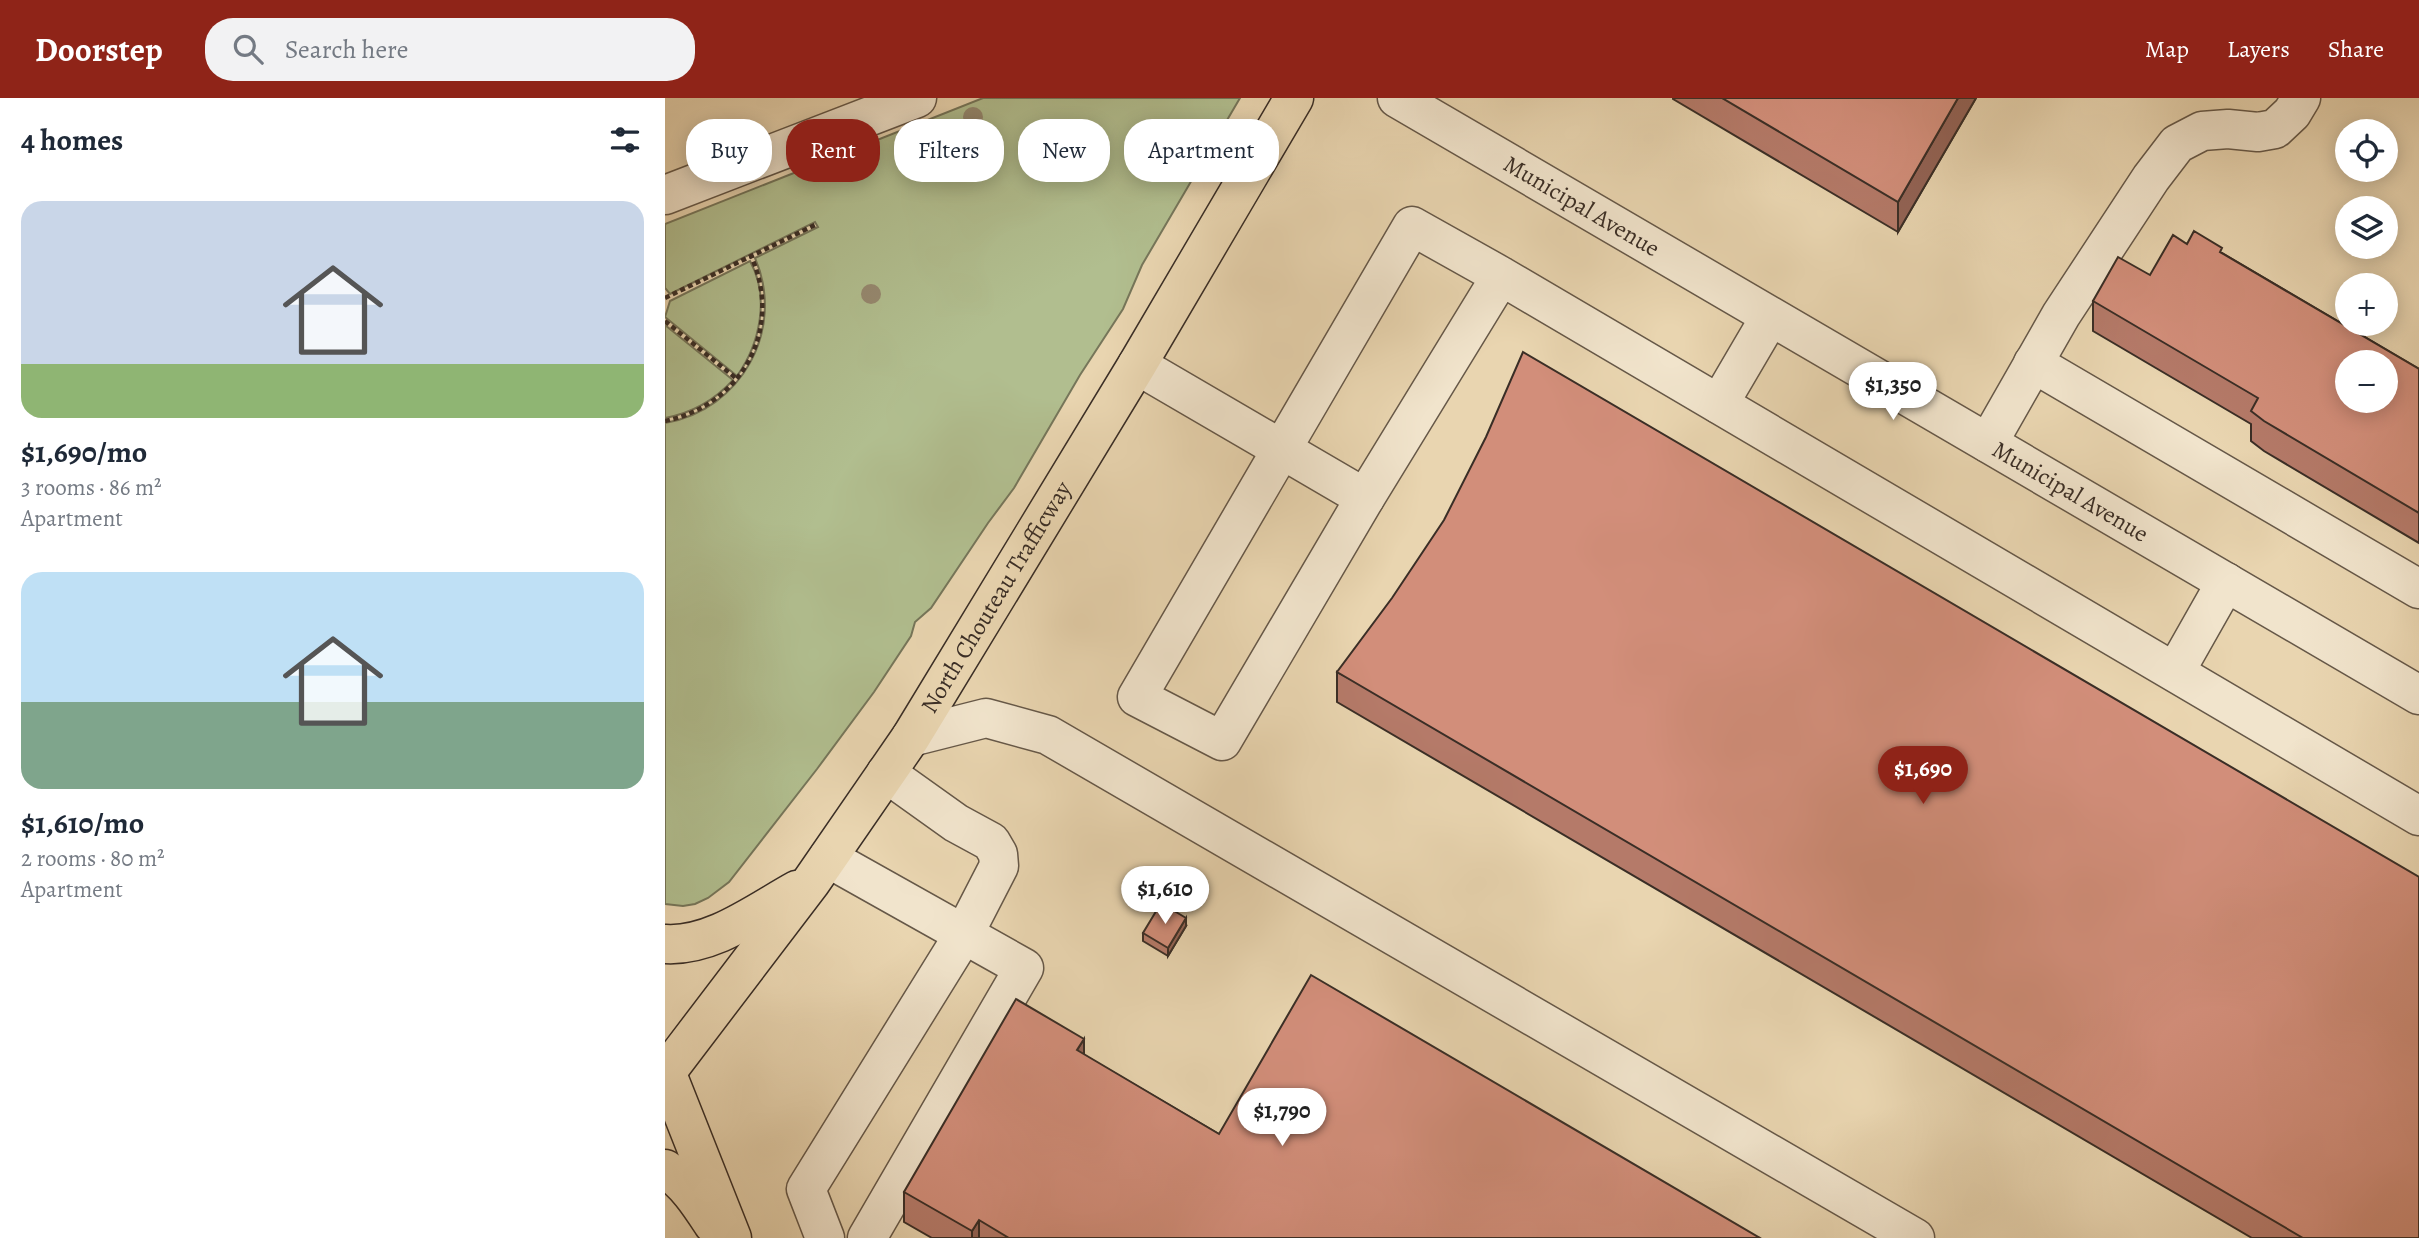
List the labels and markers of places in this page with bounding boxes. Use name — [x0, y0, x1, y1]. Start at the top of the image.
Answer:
pin: $1,350 — [1836, 362, 1950, 422]
pin: $1,690 — [1866, 746, 1980, 806]
pin: $1,610 — [1108, 866, 1222, 926]
pin: $1,790 — [1225, 1088, 1339, 1148]

